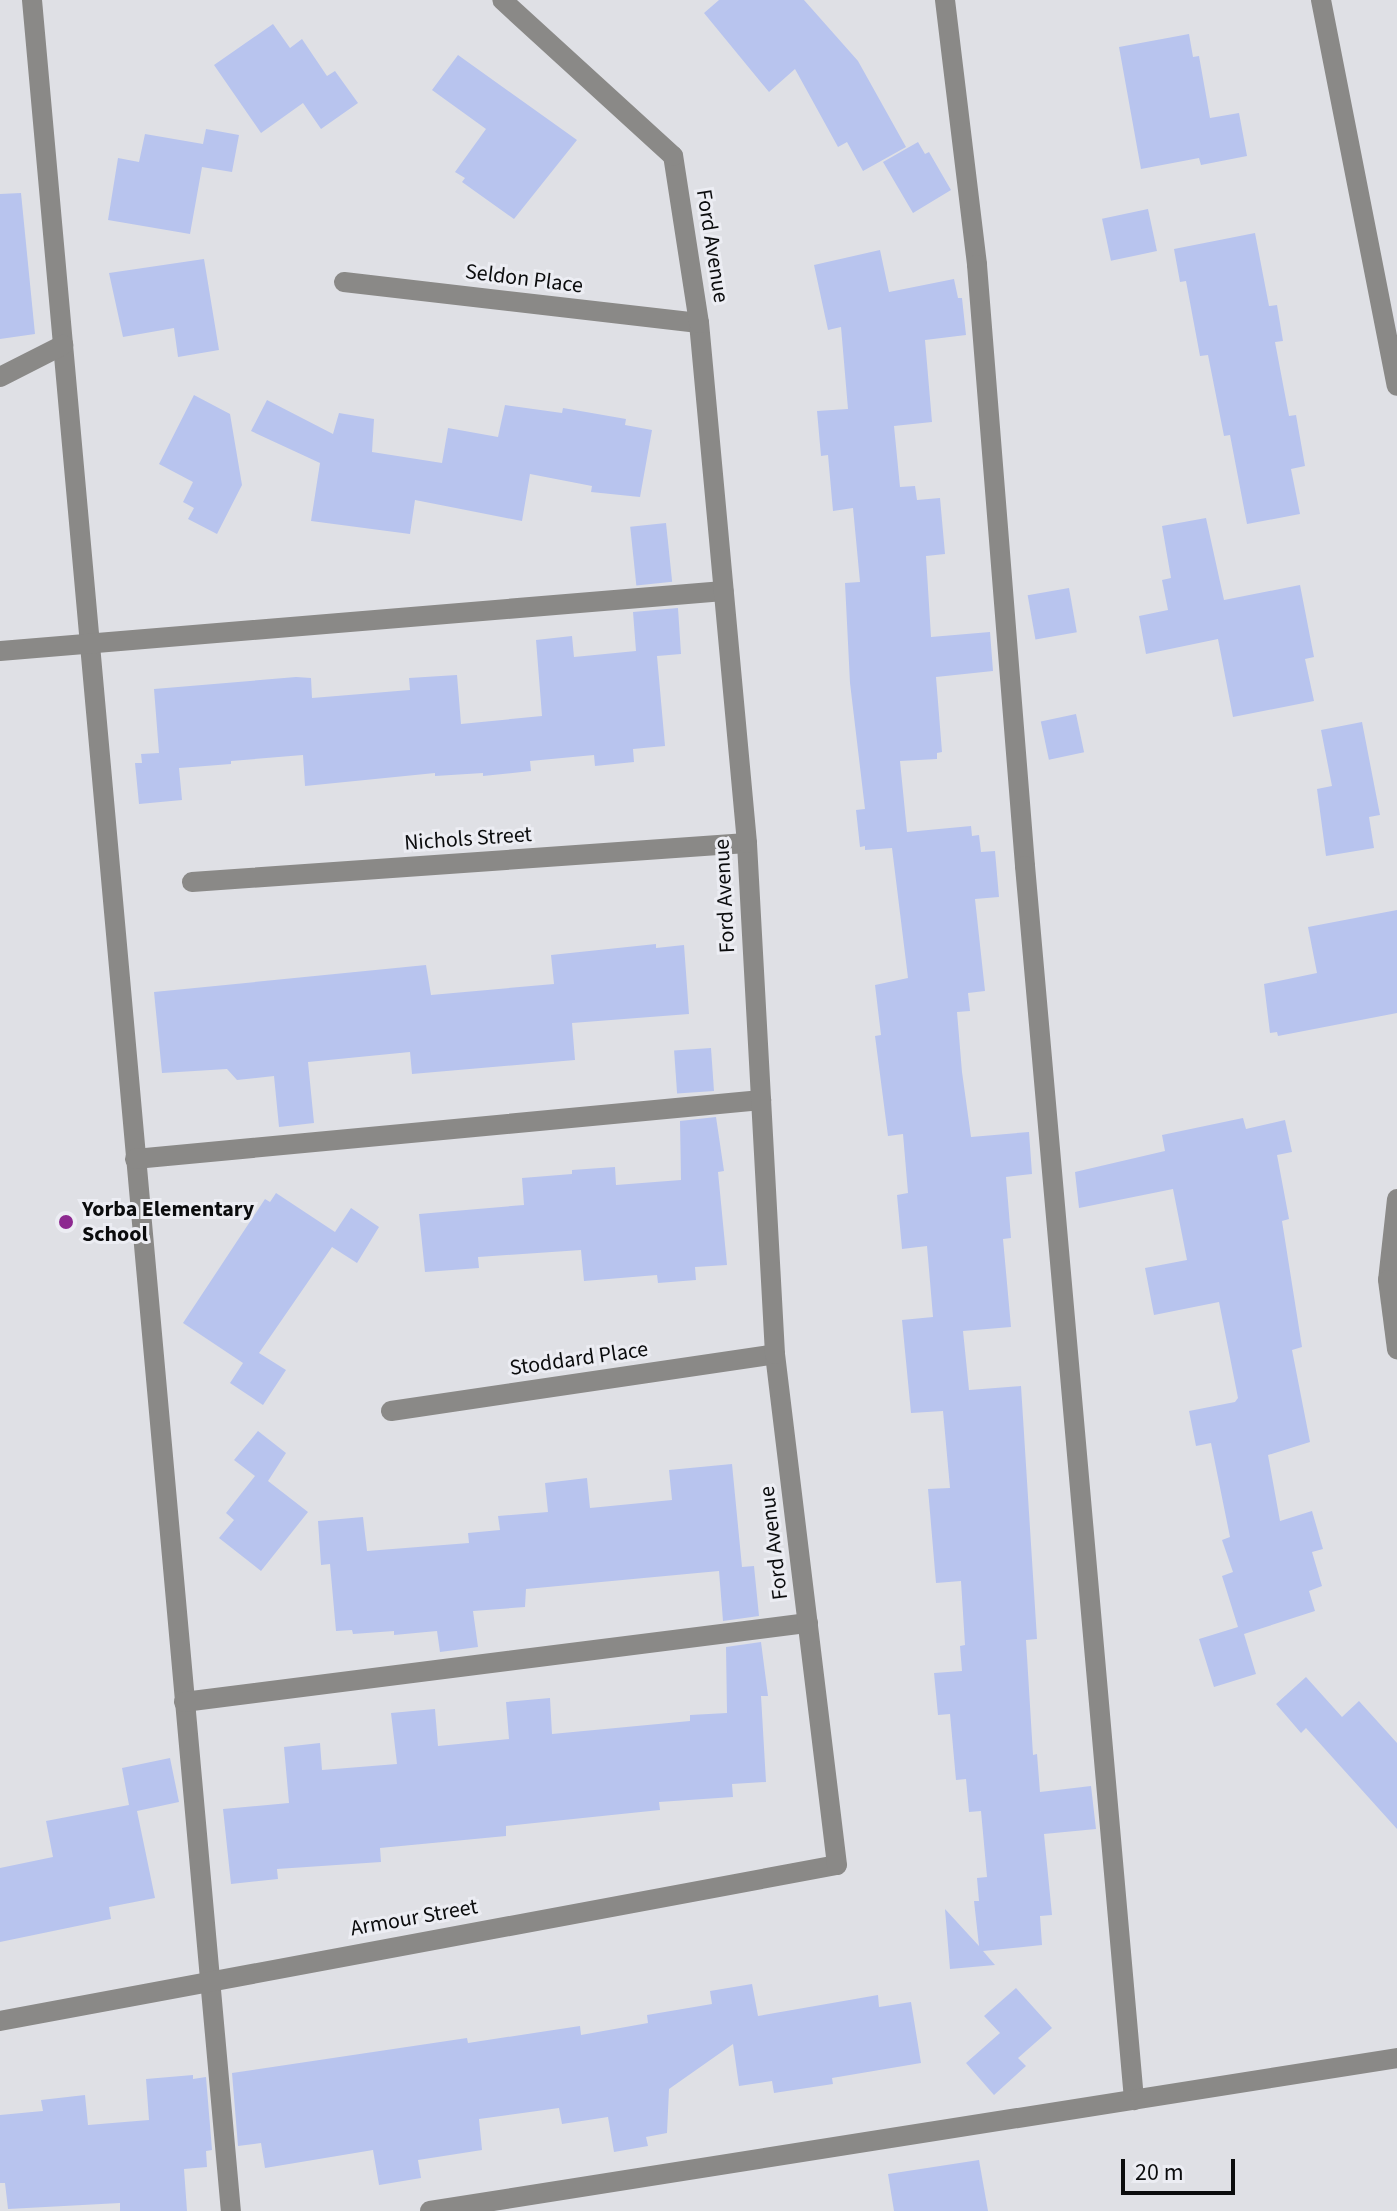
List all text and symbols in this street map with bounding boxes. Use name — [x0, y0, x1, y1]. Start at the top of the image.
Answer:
street label: Ford Avenue — [690, 187, 734, 305]
street label: Seldon Place — [464, 259, 584, 299]
street label: Nichols Street — [403, 821, 533, 857]
street label: Ford Avenue — [709, 838, 741, 954]
place label: Yorba Elementary School — [82, 1196, 254, 1248]
marker: Yorba Elementary School — [57, 1213, 75, 1231]
street label: Stoddard Place — [508, 1336, 650, 1382]
street label: Ford Avenue — [754, 1485, 794, 1601]
street label: Armour Street — [348, 1894, 480, 1942]
scale bar — [1125, 2143, 1239, 2193]
text: 20 m — [1135, 2155, 1184, 2190]

